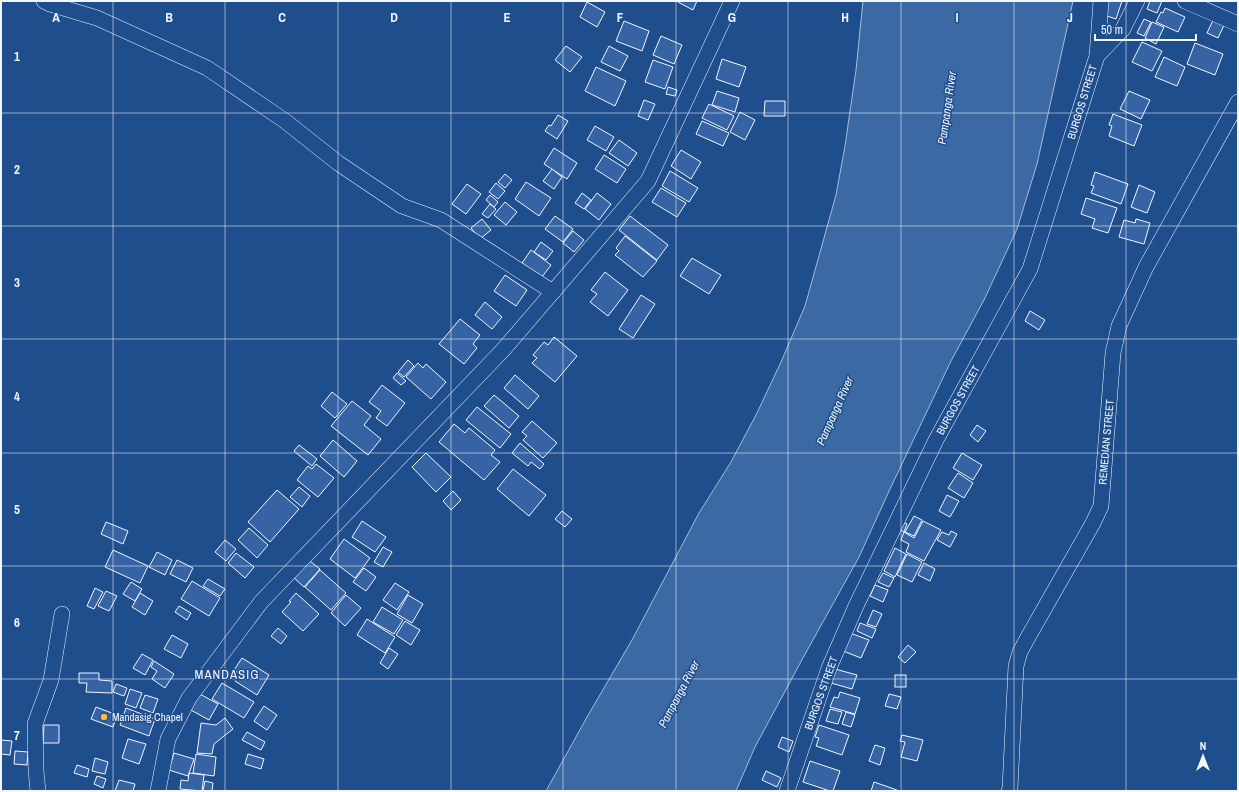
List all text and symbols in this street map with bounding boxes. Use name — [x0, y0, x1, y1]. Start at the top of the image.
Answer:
text: A — [52, 9, 60, 26]
text: B — [165, 9, 173, 26]
text: C — [278, 9, 286, 26]
text: D — [390, 9, 398, 26]
text: E — [503, 9, 511, 26]
text: F — [617, 9, 624, 26]
text: G — [728, 9, 736, 26]
text: H — [841, 9, 849, 26]
text: I — [956, 9, 959, 26]
text: J — [1067, 9, 1073, 26]
scale bar — [1095, 16, 1196, 42]
text: 50 m — [1101, 22, 1123, 38]
text: 1 — [14, 48, 20, 65]
street label: BURGOS STREET — [1064, 63, 1100, 141]
water label: Pampanga River — [934, 70, 960, 146]
text: 2 — [14, 161, 20, 178]
text: 3 — [14, 274, 20, 291]
street label: BURGOS STREET — [933, 362, 983, 437]
water label: Pampanga River — [813, 373, 858, 448]
text: 4 — [14, 388, 20, 405]
street label: REMEDIAN STREET — [1095, 398, 1117, 485]
text: 5 — [14, 501, 20, 518]
text: 6 — [14, 614, 20, 631]
street label: BURGOS STREET — [801, 654, 841, 732]
water label: Pampanga River — [655, 657, 704, 730]
district label: MANDASIG — [195, 666, 259, 683]
place label: Mandasig Chapel — [112, 710, 183, 724]
marker: Mandasig Chapel — [99, 712, 109, 722]
text: 7 — [14, 727, 20, 744]
north arrow — [1183, 736, 1223, 776]
text: N — [1200, 739, 1206, 753]

